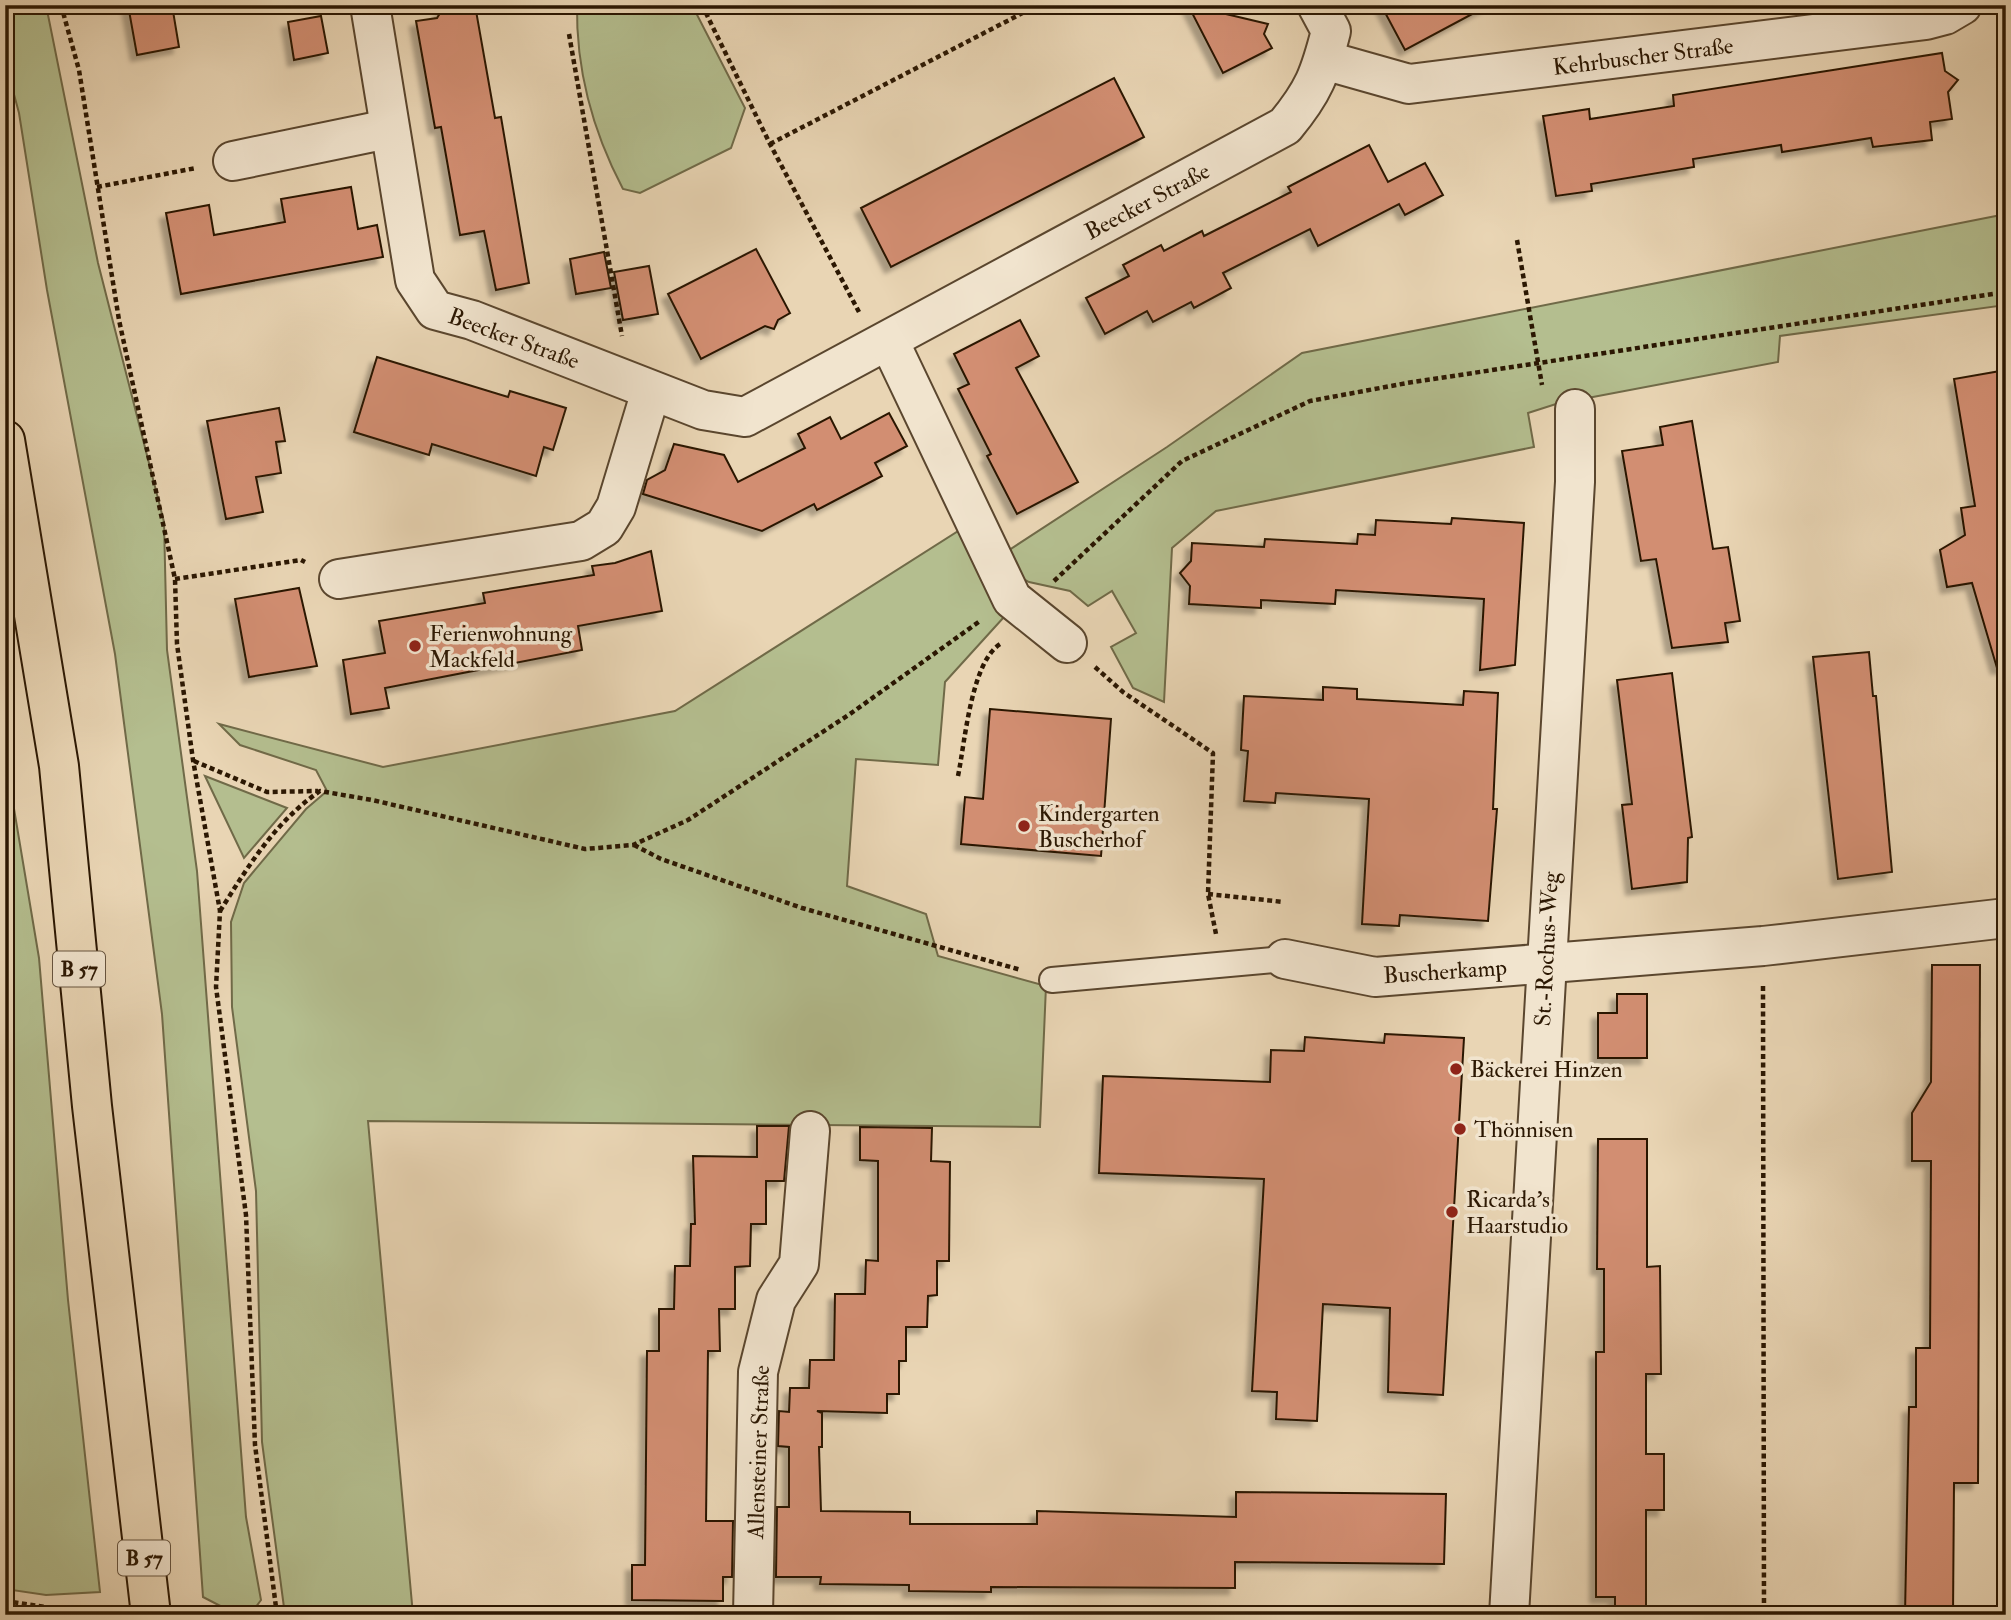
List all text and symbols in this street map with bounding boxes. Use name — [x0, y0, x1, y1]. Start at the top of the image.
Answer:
street label: Kehrbuscher Straße — [1551, 31, 1735, 82]
street label: Beecker Straße — [1080, 156, 1215, 247]
street label: Beecker Straße — [444, 301, 584, 376]
place label: Ferienwohnung Mackfeld — [429, 619, 573, 674]
marker: Ferienwohnung Mackfeld — [407, 638, 423, 654]
place label: Kindergarten Buscherhof — [1038, 799, 1160, 854]
marker: Kindergarten Buscherhof — [1016, 818, 1032, 834]
street label: St.-Rochus-Weg — [1528, 870, 1565, 1027]
road number: B 57 — [53, 951, 105, 986]
street label: Buscherkamp — [1382, 953, 1508, 991]
place label: Bäckerei Hinzen — [1470, 1055, 1623, 1084]
marker: Bäckerei Hinzen — [1448, 1061, 1464, 1077]
place label: Thönnisen — [1474, 1115, 1574, 1144]
marker: Thönnisen — [1452, 1121, 1468, 1137]
place label: Ricarda's Haarstudio — [1466, 1185, 1568, 1240]
marker: Ricarda's Haarstudio — [1444, 1204, 1460, 1220]
street label: Allensteiner Straße — [741, 1364, 776, 1540]
road number: B 57 — [118, 1540, 170, 1576]

